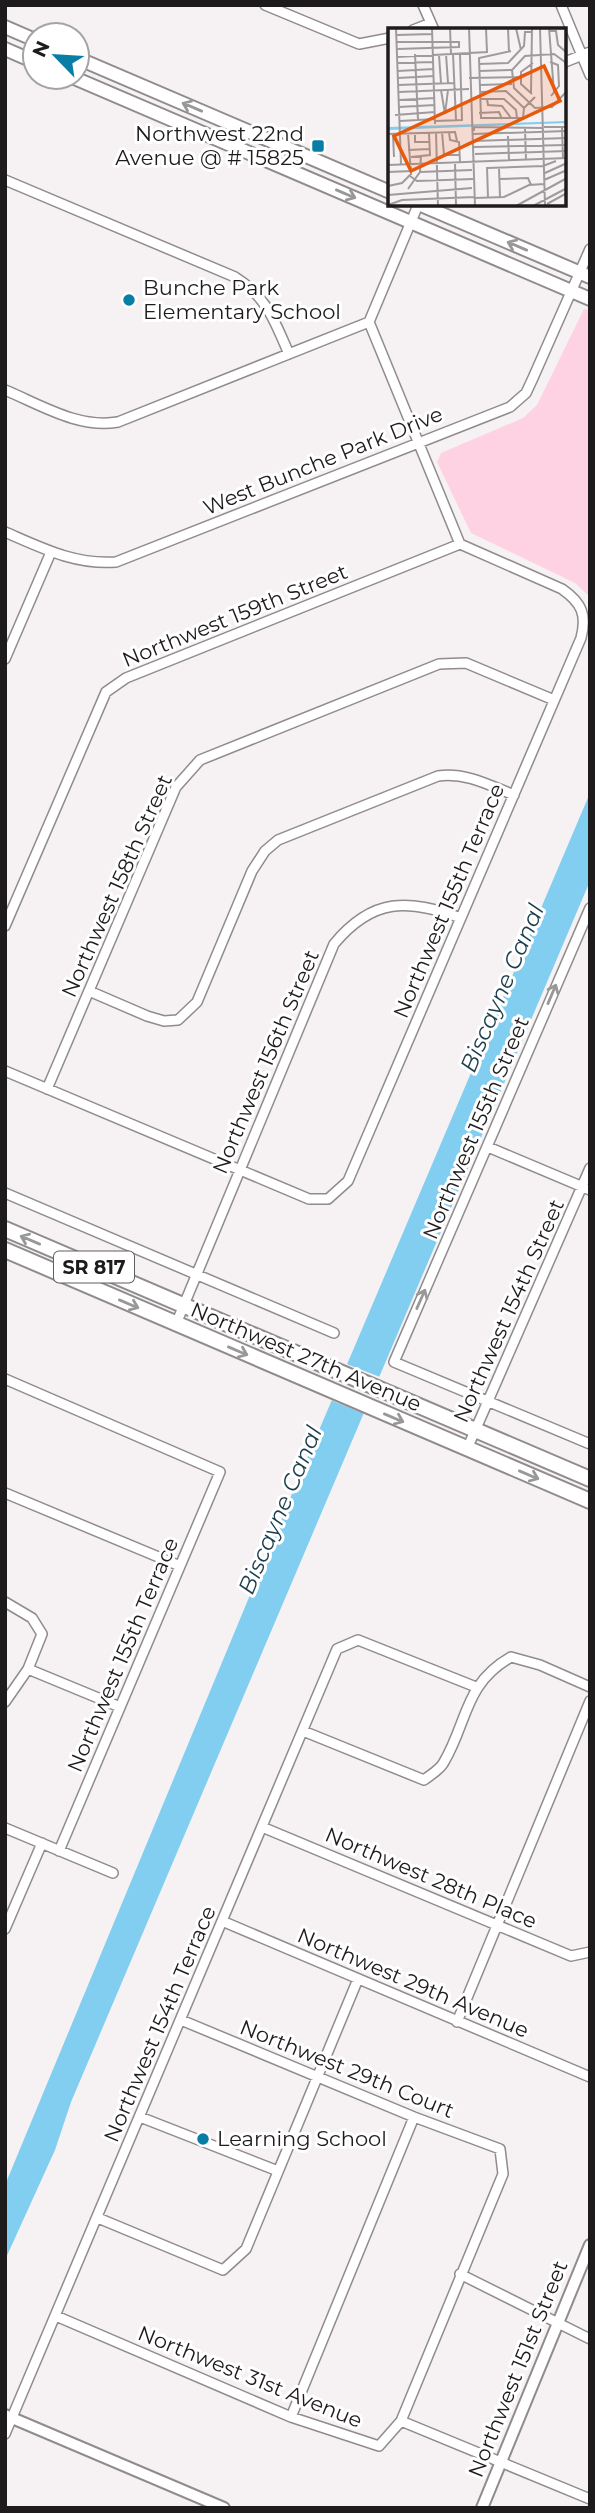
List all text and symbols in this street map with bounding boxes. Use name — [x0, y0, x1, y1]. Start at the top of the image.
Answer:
north arrow — [21, 21, 91, 91]
inset map — [388, 28, 567, 206]
text: N — [27, 37, 55, 61]
one-way arrow — [182, 100, 204, 113]
place label: Northwest 22nd Avenue @ # 15825 — [115, 121, 304, 170]
marker: Northwest 22nd Avenue @ # 15825 — [310, 138, 326, 154]
one-way arrow — [335, 188, 357, 201]
one-way arrow — [506, 239, 528, 252]
place label: Bunche Park Elementary School — [143, 275, 341, 324]
marker: Bunche Park Elementary School — [121, 292, 137, 308]
street label: West Bunche Park Drive — [200, 401, 446, 520]
street label: Northwest 159th Street — [119, 559, 351, 672]
street label: Northwest 158th Street — [56, 771, 177, 1001]
street label: Northwest 155th Terrace — [388, 780, 509, 1022]
water label: Biscayne Canal — [454, 899, 550, 1076]
street label: Northwest 156th Street — [207, 946, 324, 1177]
one-way arrow — [546, 984, 559, 1005]
street label: Northwest 155th Street — [417, 1013, 534, 1243]
street label: Northwest 154th Street — [448, 1195, 569, 1426]
one-way arrow — [20, 1233, 41, 1246]
road number: SR 817 — [54, 1252, 134, 1282]
one-way arrow — [415, 1289, 428, 1310]
street label: Northwest 27th Avenue — [187, 1297, 425, 1416]
one-way arrow — [117, 1298, 139, 1311]
one-way arrow — [227, 1345, 248, 1358]
one-way arrow — [383, 1412, 404, 1425]
water label: Biscayne Canal — [232, 1421, 328, 1598]
one-way arrow — [517, 1469, 539, 1482]
street label: Northwest 155th Terrace — [62, 1534, 183, 1776]
street label: Northwest 28th Place — [322, 1822, 541, 1934]
street label: Northwest 154th Terrace — [98, 1902, 221, 2146]
street label: Northwest 29th Avenue — [294, 1922, 533, 2043]
street label: Northwest 29th Court — [236, 2014, 458, 2123]
place label: Learning School — [217, 2126, 387, 2151]
marker: Learning School — [195, 2131, 211, 2147]
street label: Northwest 151st Street — [463, 2257, 572, 2481]
street label: Northwest 31st Avenue — [134, 2320, 366, 2433]

